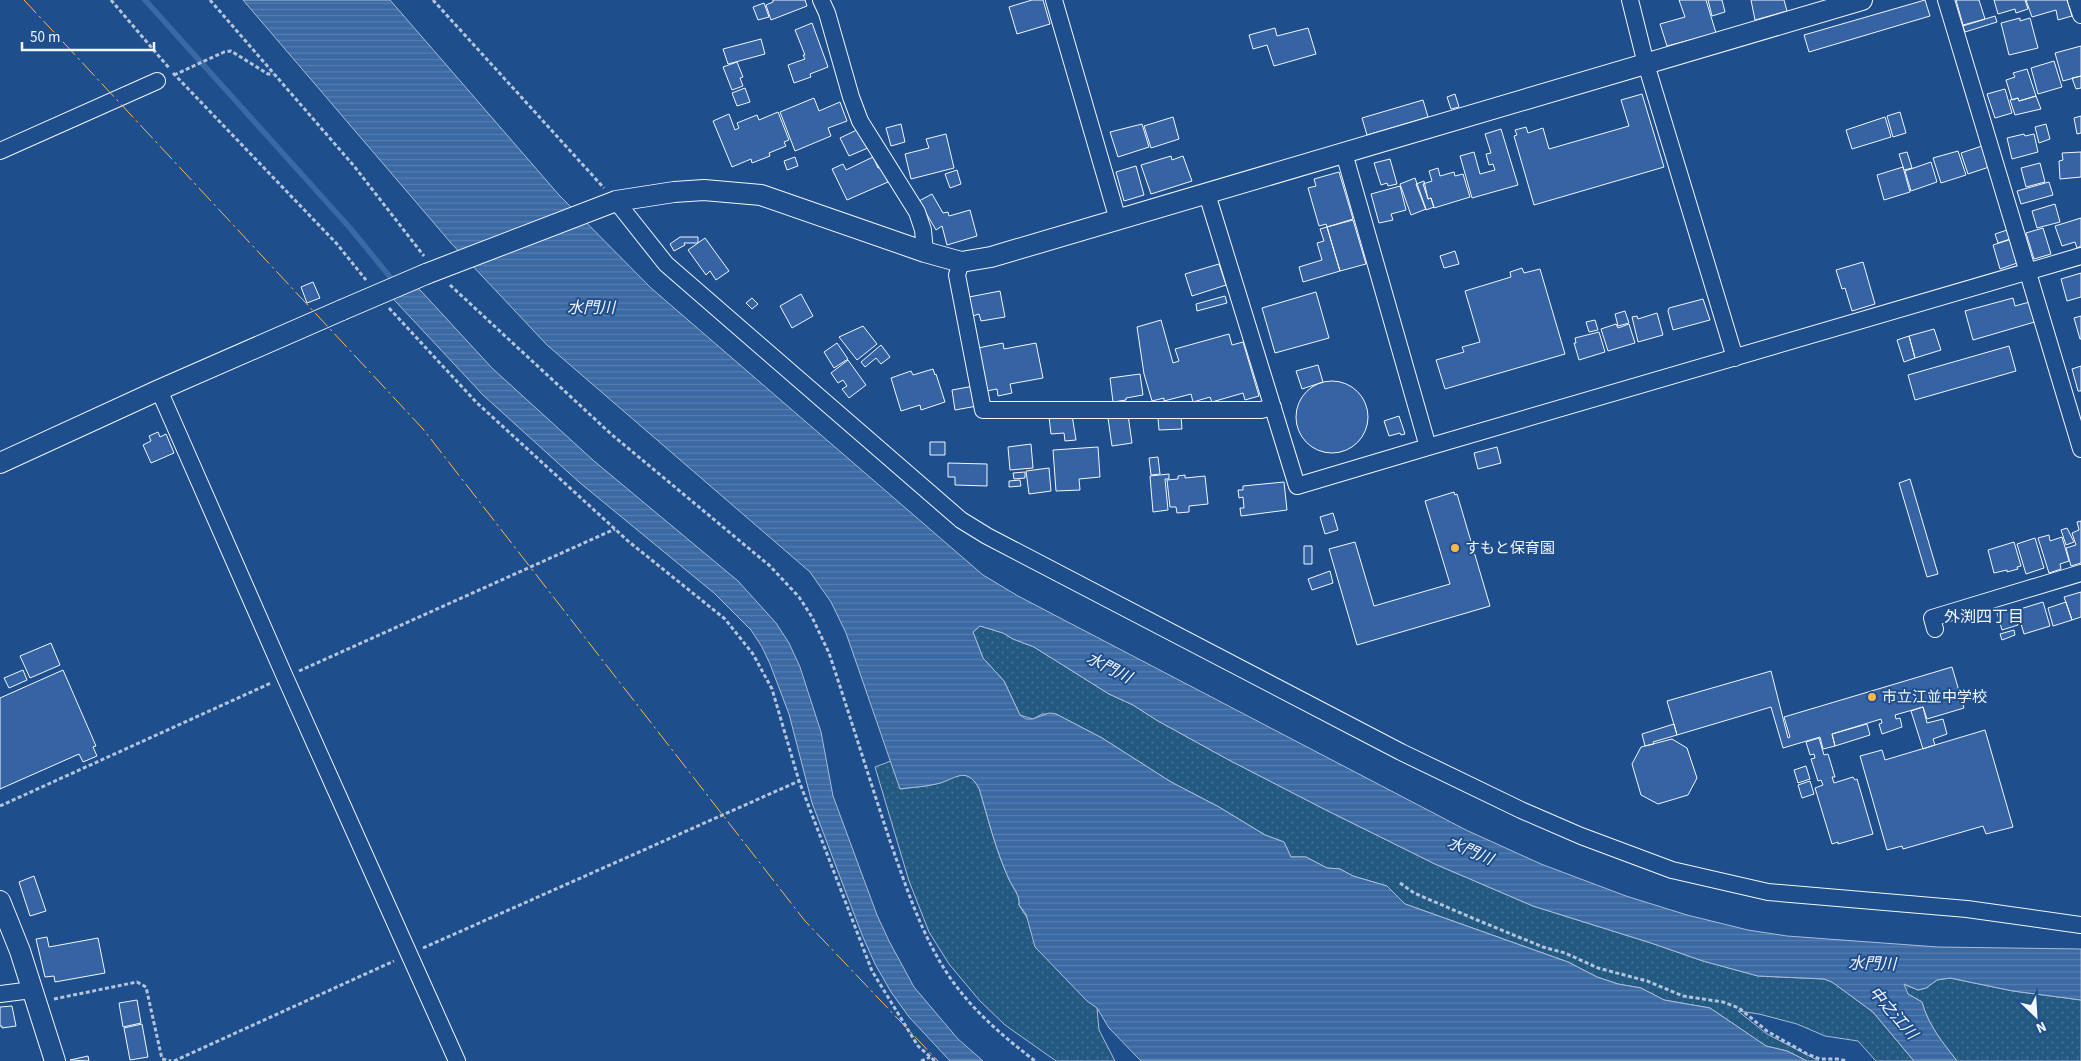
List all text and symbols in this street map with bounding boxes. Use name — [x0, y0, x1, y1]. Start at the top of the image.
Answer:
scale bar — [22, 20, 155, 52]
text: 50 m — [30, 27, 60, 48]
water label: 水門川 — [567, 297, 617, 319]
place label: すもと保育園 — [1465, 538, 1555, 559]
marker: すもと保育園 — [1449, 542, 1461, 554]
district label: 外渕四丁目 — [1944, 606, 2024, 628]
water label: 水門川 — [1083, 647, 1137, 690]
place label: 市立江並中学校 — [1882, 687, 1987, 708]
marker: 市立江並中学校 — [1866, 691, 1878, 703]
water label: 水門川 — [1444, 831, 1498, 871]
water label: 水門川 — [1848, 953, 1898, 975]
water label: 中之江川 — [1864, 982, 1924, 1046]
north arrow — [2011, 991, 2061, 1041]
text: N — [2033, 1016, 2050, 1038]

